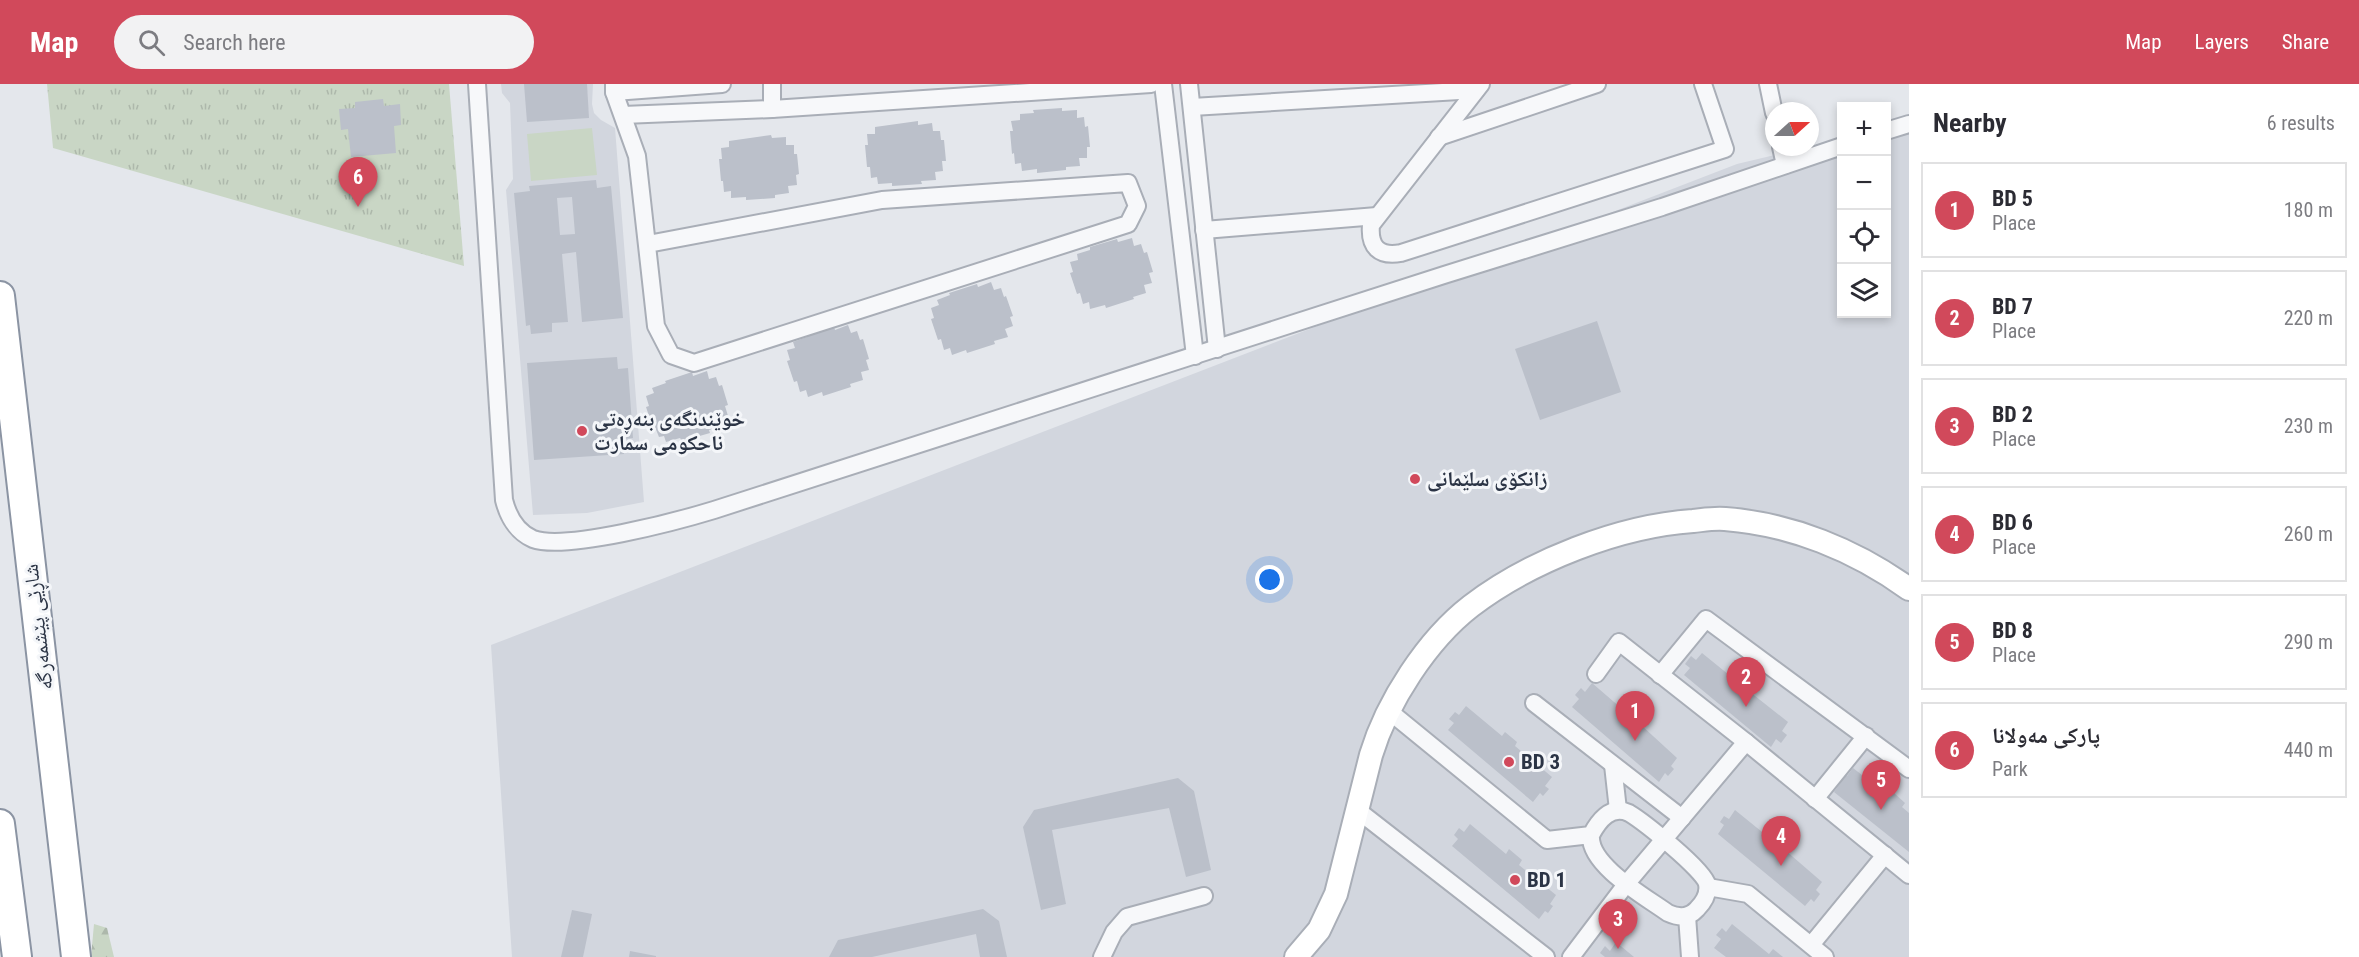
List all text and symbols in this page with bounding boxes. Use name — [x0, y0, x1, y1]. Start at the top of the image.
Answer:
search box — [114, 15, 534, 69]
text: Map — [30, 26, 78, 59]
icon: search — [135, 26, 168, 59]
text: Search here — [183, 30, 286, 55]
text: Map — [2125, 30, 2162, 54]
text: Layers — [2195, 30, 2249, 54]
text: Share — [2282, 30, 2329, 54]
north arrow — [1765, 102, 1819, 156]
map controls — [1837, 102, 1891, 318]
button: + — [1837, 102, 1891, 156]
text: Nearby — [1933, 108, 2007, 138]
text: 6 results — [2267, 111, 2335, 135]
button: − — [1837, 156, 1891, 210]
pin: 6 — [338, 158, 378, 207]
text: BD 5 — [1992, 186, 2033, 211]
text: 1 — [1949, 198, 1960, 222]
text: 180 m — [2284, 198, 2333, 222]
button: locate — [1837, 210, 1891, 264]
text: Place — [1992, 211, 2036, 235]
button: layers — [1837, 264, 1891, 318]
text: BD 7 — [1992, 294, 2033, 319]
text: 2 — [1949, 306, 1960, 330]
text: 220 m — [2284, 306, 2333, 330]
text: Place — [1992, 319, 2036, 343]
text: BD 2 — [1992, 402, 2033, 427]
place label: خوێندنگەی بنەڕەتی ناحکومی سمارت — [594, 407, 745, 456]
text: 3 — [1949, 414, 1960, 438]
text: 230 m — [2284, 414, 2333, 438]
marker: خوێندنگەی بنەڕەتی ناحکومی سمارت — [575, 424, 589, 438]
text: Place — [1992, 427, 2036, 451]
place label: زانکۆی سلێمانی — [1427, 467, 1547, 492]
marker: زانکۆی سلێمانی — [1408, 472, 1422, 486]
text: BD 6 — [1992, 510, 2033, 535]
text: 4 — [1949, 522, 1960, 546]
text: 260 m — [2284, 522, 2333, 546]
text: Place — [1992, 535, 2036, 559]
street label: شاڕێی پێشمەرگە — [18, 562, 62, 691]
your location — [1255, 565, 1284, 594]
text: BD 8 — [1992, 618, 2033, 643]
text: 5 — [1949, 630, 1960, 654]
text: 290 m — [2284, 630, 2333, 654]
text: Place — [1992, 643, 2036, 667]
pin: 2 — [1726, 658, 1766, 707]
pin: 1 — [1616, 692, 1654, 741]
text: پارکی مەولانا — [1992, 723, 2100, 748]
text: 6 — [1949, 738, 1960, 762]
text: 440 m — [2284, 738, 2333, 762]
place label: BD 3 — [1521, 750, 1560, 774]
marker: BD 3 — [1502, 755, 1516, 769]
text: Park — [1992, 757, 2028, 781]
pin: 5 — [1862, 760, 1900, 810]
pin: 4 — [1762, 816, 1800, 866]
place label: BD 1 — [1527, 868, 1566, 892]
marker: BD 1 — [1508, 873, 1522, 887]
pin: 3 — [1598, 900, 1638, 949]

